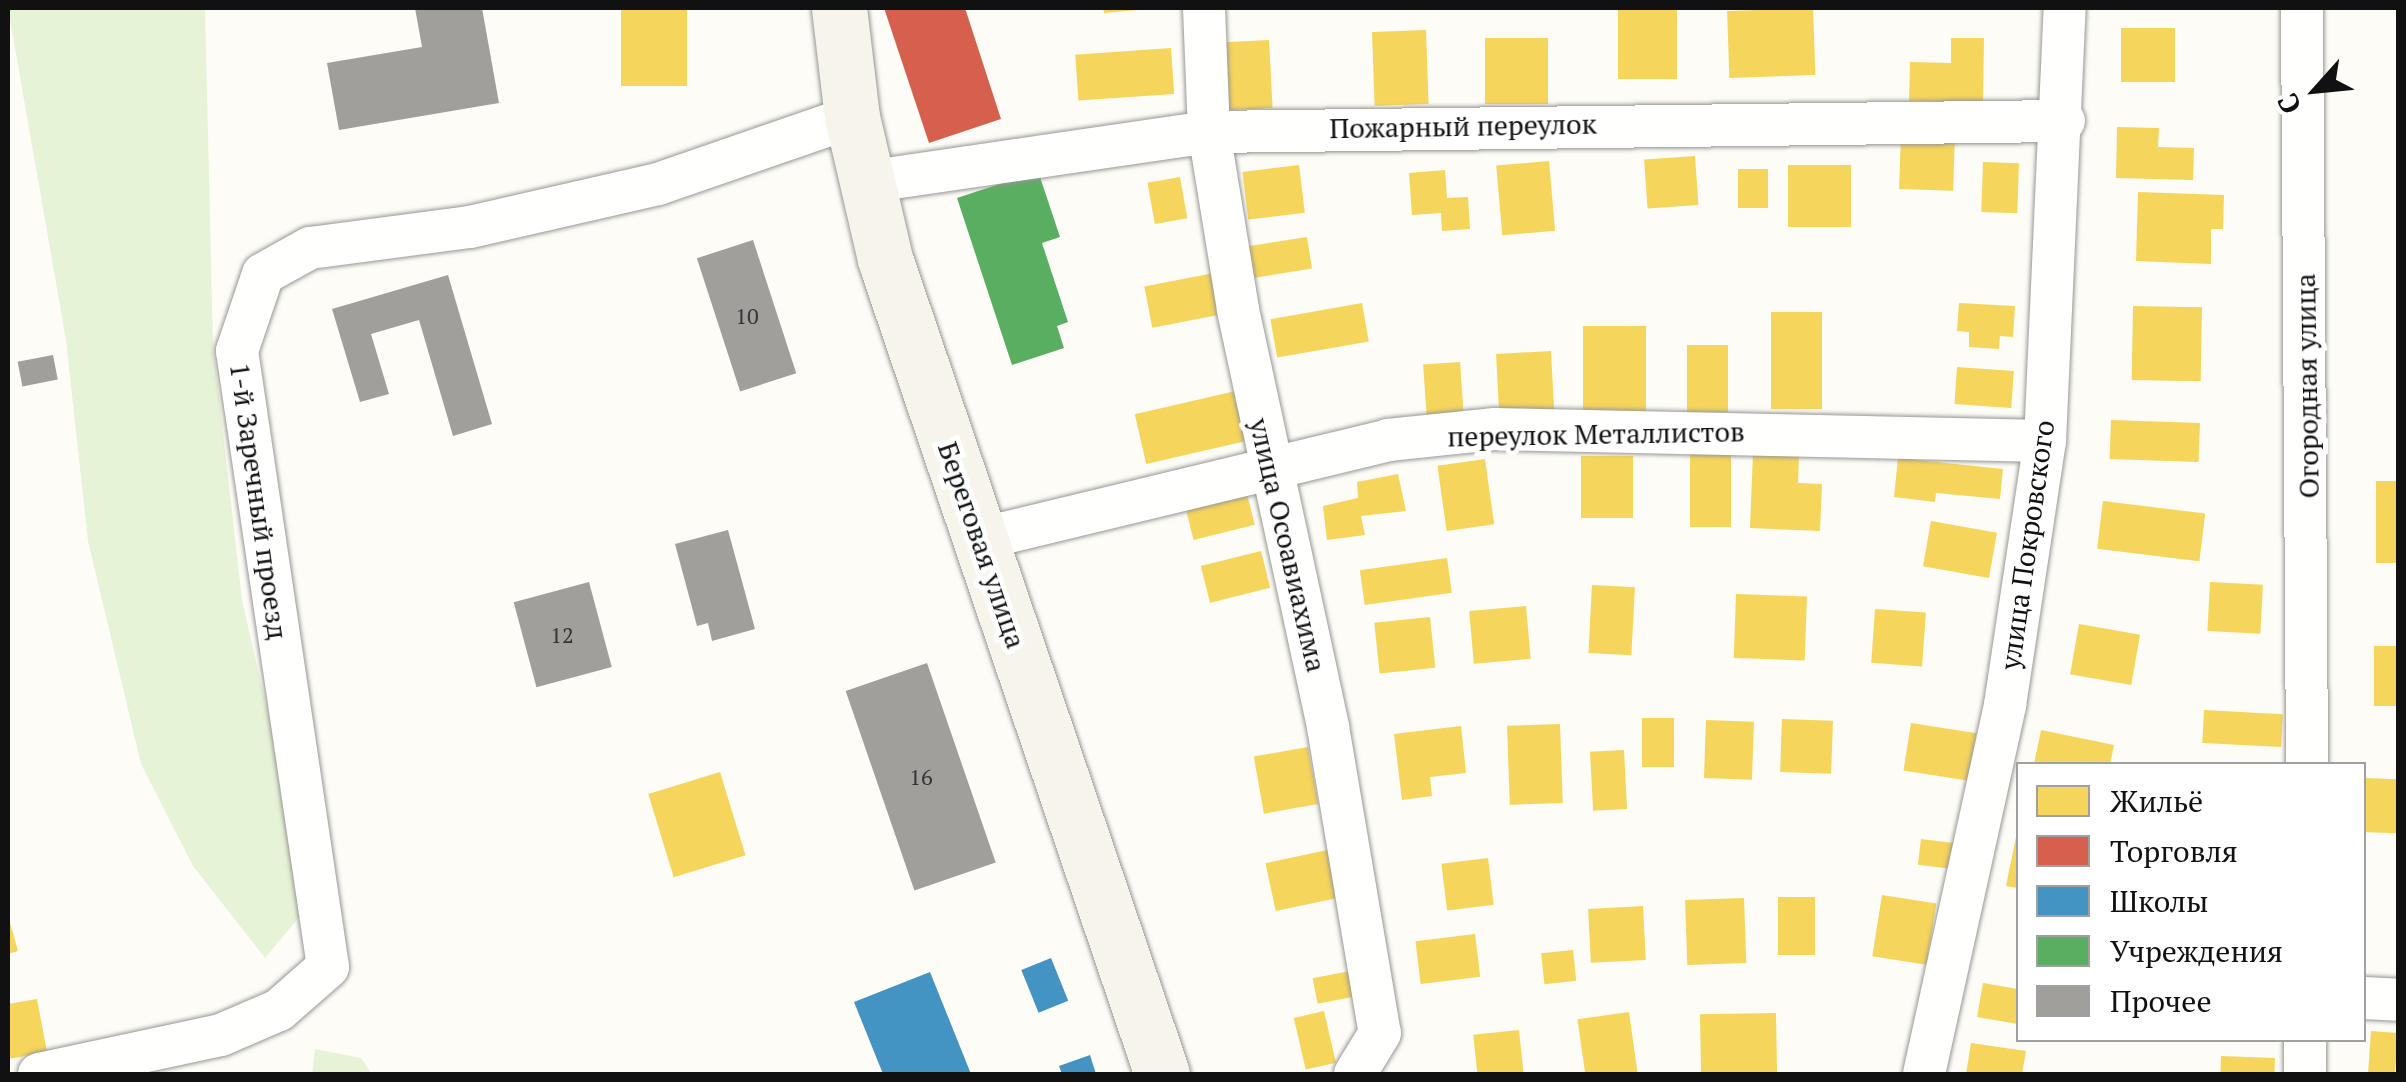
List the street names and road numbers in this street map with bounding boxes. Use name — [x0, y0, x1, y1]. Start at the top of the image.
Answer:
street label: Пожарный переулок — [1329, 107, 1597, 145]
street label: Огородная улица — [2288, 273, 2326, 499]
street label: 1-й Заречный проезд — [223, 360, 295, 642]
street label: улица Осоавиахима — [1242, 415, 1334, 675]
street label: переулок Металлистов — [1447, 415, 1745, 453]
street label: улица Покровского — [1993, 418, 2061, 672]
street label: Береговая улица — [931, 437, 1033, 653]

